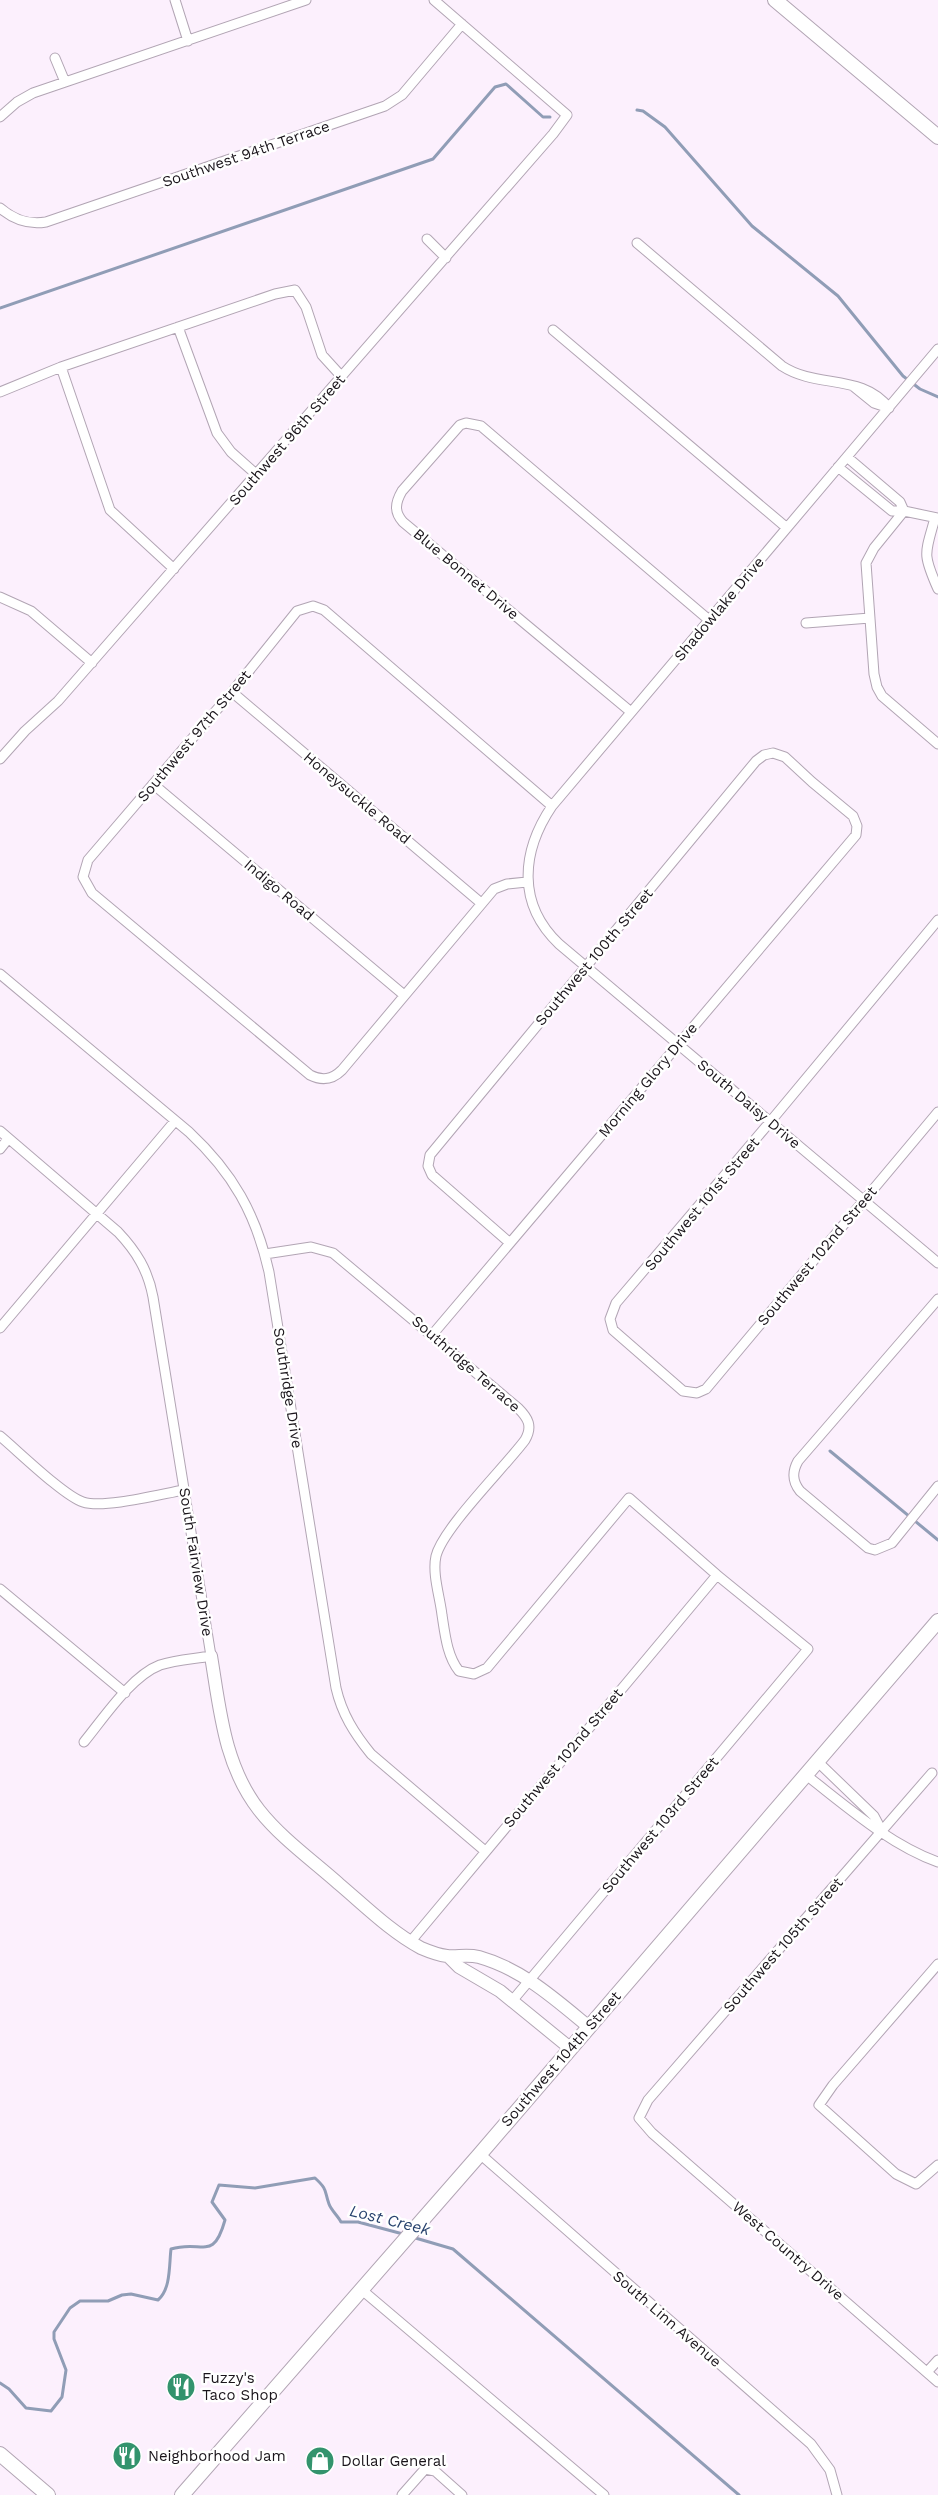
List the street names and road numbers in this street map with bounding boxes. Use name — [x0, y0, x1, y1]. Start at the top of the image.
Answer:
street label: Southwest 94th Terrace — [160, 117, 332, 191]
street label: Southwest 96th Street — [225, 370, 349, 509]
street label: Blue Bonnet Drive — [410, 525, 522, 623]
street label: Shadowlake Drive — [670, 553, 768, 665]
street label: Southwest 97th Street — [133, 666, 255, 806]
street label: Honeysuckle Road — [300, 748, 414, 848]
street label: Indigo Road — [240, 856, 318, 924]
street label: Southwest 100th Street — [531, 884, 657, 1029]
street label: Morning Glory Drive — [595, 1019, 701, 1141]
street label: South Daisy Drive — [694, 1056, 804, 1152]
street label: Southwest 101st Street — [641, 1133, 764, 1274]
street label: Southwest 102nd Street — [753, 1182, 881, 1329]
street label: Southridge Terrace — [408, 1312, 524, 1416]
street label: Southridge Drive — [270, 1326, 306, 1450]
street label: South Fairview Drive — [175, 1486, 217, 1638]
street label: Southwest 102nd Street — [499, 1684, 627, 1831]
street label: Southwest 103rd Street — [598, 1753, 723, 1897]
street label: Southwest 105th Street — [719, 1873, 847, 2016]
street label: Southwest 104th Street — [497, 1987, 625, 2130]
street label: West Country Drive — [729, 2198, 847, 2304]
street label: South Linn Avenue — [609, 2267, 725, 2371]

